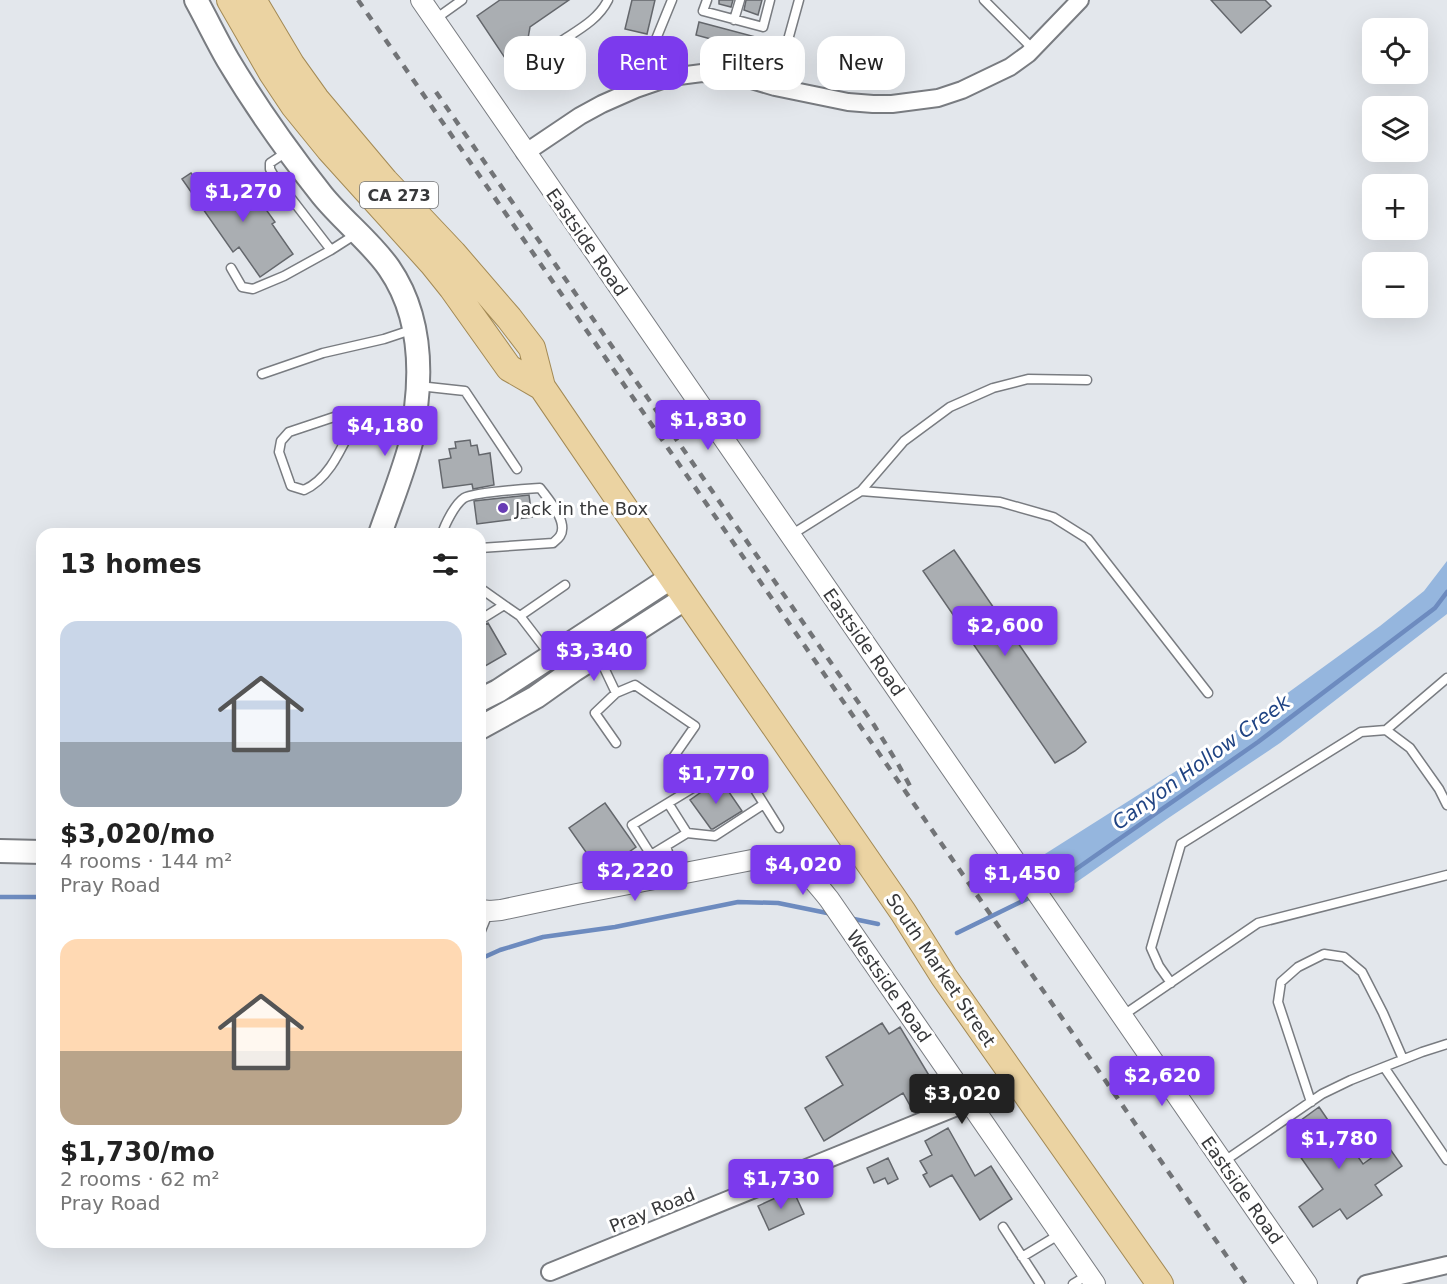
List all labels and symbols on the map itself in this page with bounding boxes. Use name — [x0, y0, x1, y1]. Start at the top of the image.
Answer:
pin: $1,270 — [194, 172, 292, 223]
road number: CA 273 — [360, 182, 438, 208]
street label: Eastside Road — [542, 184, 632, 300]
pin: $1,830 — [659, 400, 757, 451]
pin: $4,180 — [336, 406, 434, 457]
place label: Jack in the Box — [514, 498, 649, 519]
marker: Jack in the Box — [496, 501, 510, 515]
street label: Eastside Road — [819, 584, 909, 700]
pin: $2,600 — [956, 606, 1054, 657]
pin: $3,340 — [545, 631, 643, 682]
water label: Canyon Hollow Creek — [1107, 689, 1296, 835]
pin: $1,770 — [667, 754, 765, 805]
pin: $4,020 — [754, 845, 852, 896]
pin: $2,220 — [586, 851, 684, 902]
pin: $1,450 — [973, 854, 1071, 905]
street label: South Market Street — [882, 889, 1000, 1051]
street label: Westside Road — [843, 926, 935, 1046]
pin: $2,620 — [1113, 1056, 1211, 1107]
pin: $3,020 — [913, 1074, 1011, 1125]
pin: $1,780 — [1290, 1119, 1388, 1170]
street label: Eastside Road — [1197, 1132, 1287, 1248]
pin: $1,730 — [732, 1159, 830, 1210]
street label: Pray Road — [606, 1183, 698, 1237]

